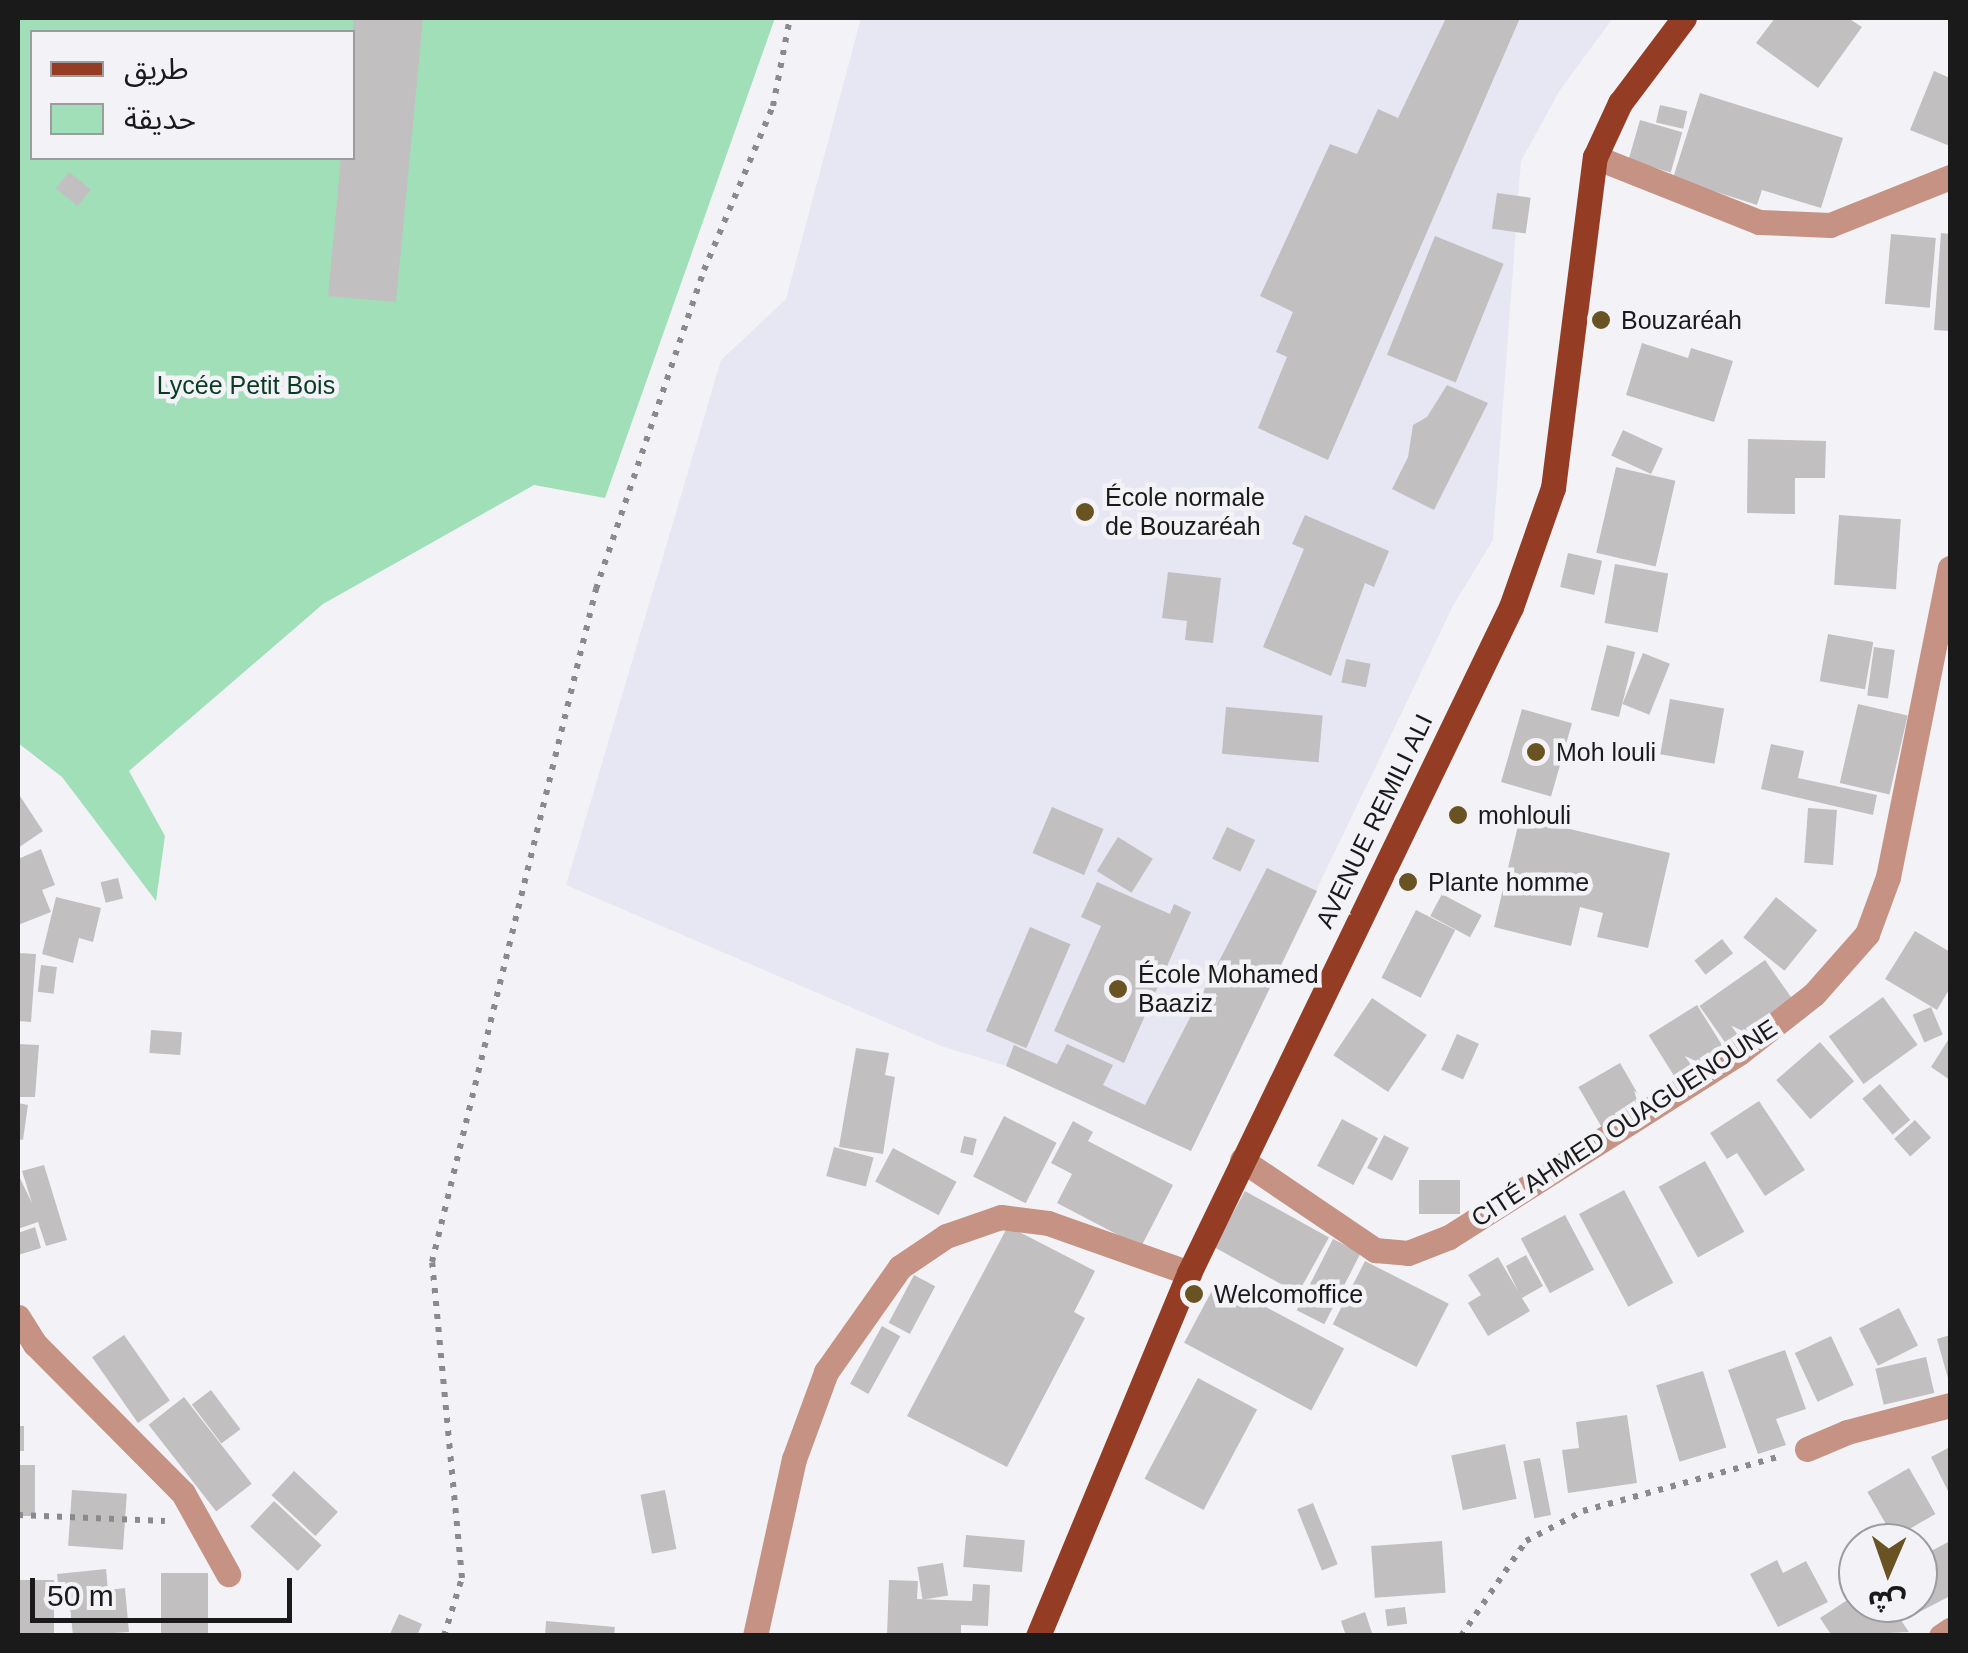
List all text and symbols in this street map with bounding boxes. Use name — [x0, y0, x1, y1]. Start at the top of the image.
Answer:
legend — [30, 30, 355, 160]
text: طريق — [124, 52, 189, 85]
text: حديقة — [124, 102, 196, 135]
place label: Bouzaréah — [1621, 305, 1742, 335]
marker: Bouzaréah — [1590, 309, 1612, 331]
park label: Lycée Petit Bois — [157, 370, 335, 400]
place label: École normale de Bouzaréah — [1105, 483, 1265, 542]
marker: École normale de Bouzaréah — [1074, 501, 1096, 523]
street label: AVENUE REMILI ALI — [1309, 708, 1439, 934]
place label: Moh louli — [1556, 737, 1656, 767]
marker: Moh louli — [1525, 741, 1547, 763]
place label: mohlouli — [1478, 800, 1571, 830]
marker: mohlouli — [1447, 804, 1469, 826]
place label: Plante homme — [1428, 867, 1589, 897]
marker: Plante homme — [1397, 871, 1419, 893]
place label: École Mohamed Baaziz — [1138, 960, 1319, 1019]
marker: École Mohamed Baaziz — [1107, 978, 1129, 1000]
street label: CITÉ AHMED OUAGUENOUNE — [1465, 1012, 1783, 1234]
place label: Welcomoffice — [1214, 1279, 1363, 1309]
marker: Welcomoffice — [1183, 1283, 1205, 1305]
north arrow — [1838, 1523, 1938, 1623]
scale bar — [35, 1558, 298, 1620]
text: 50 m — [47, 1579, 114, 1612]
text: ش — [1867, 1585, 1907, 1618]

